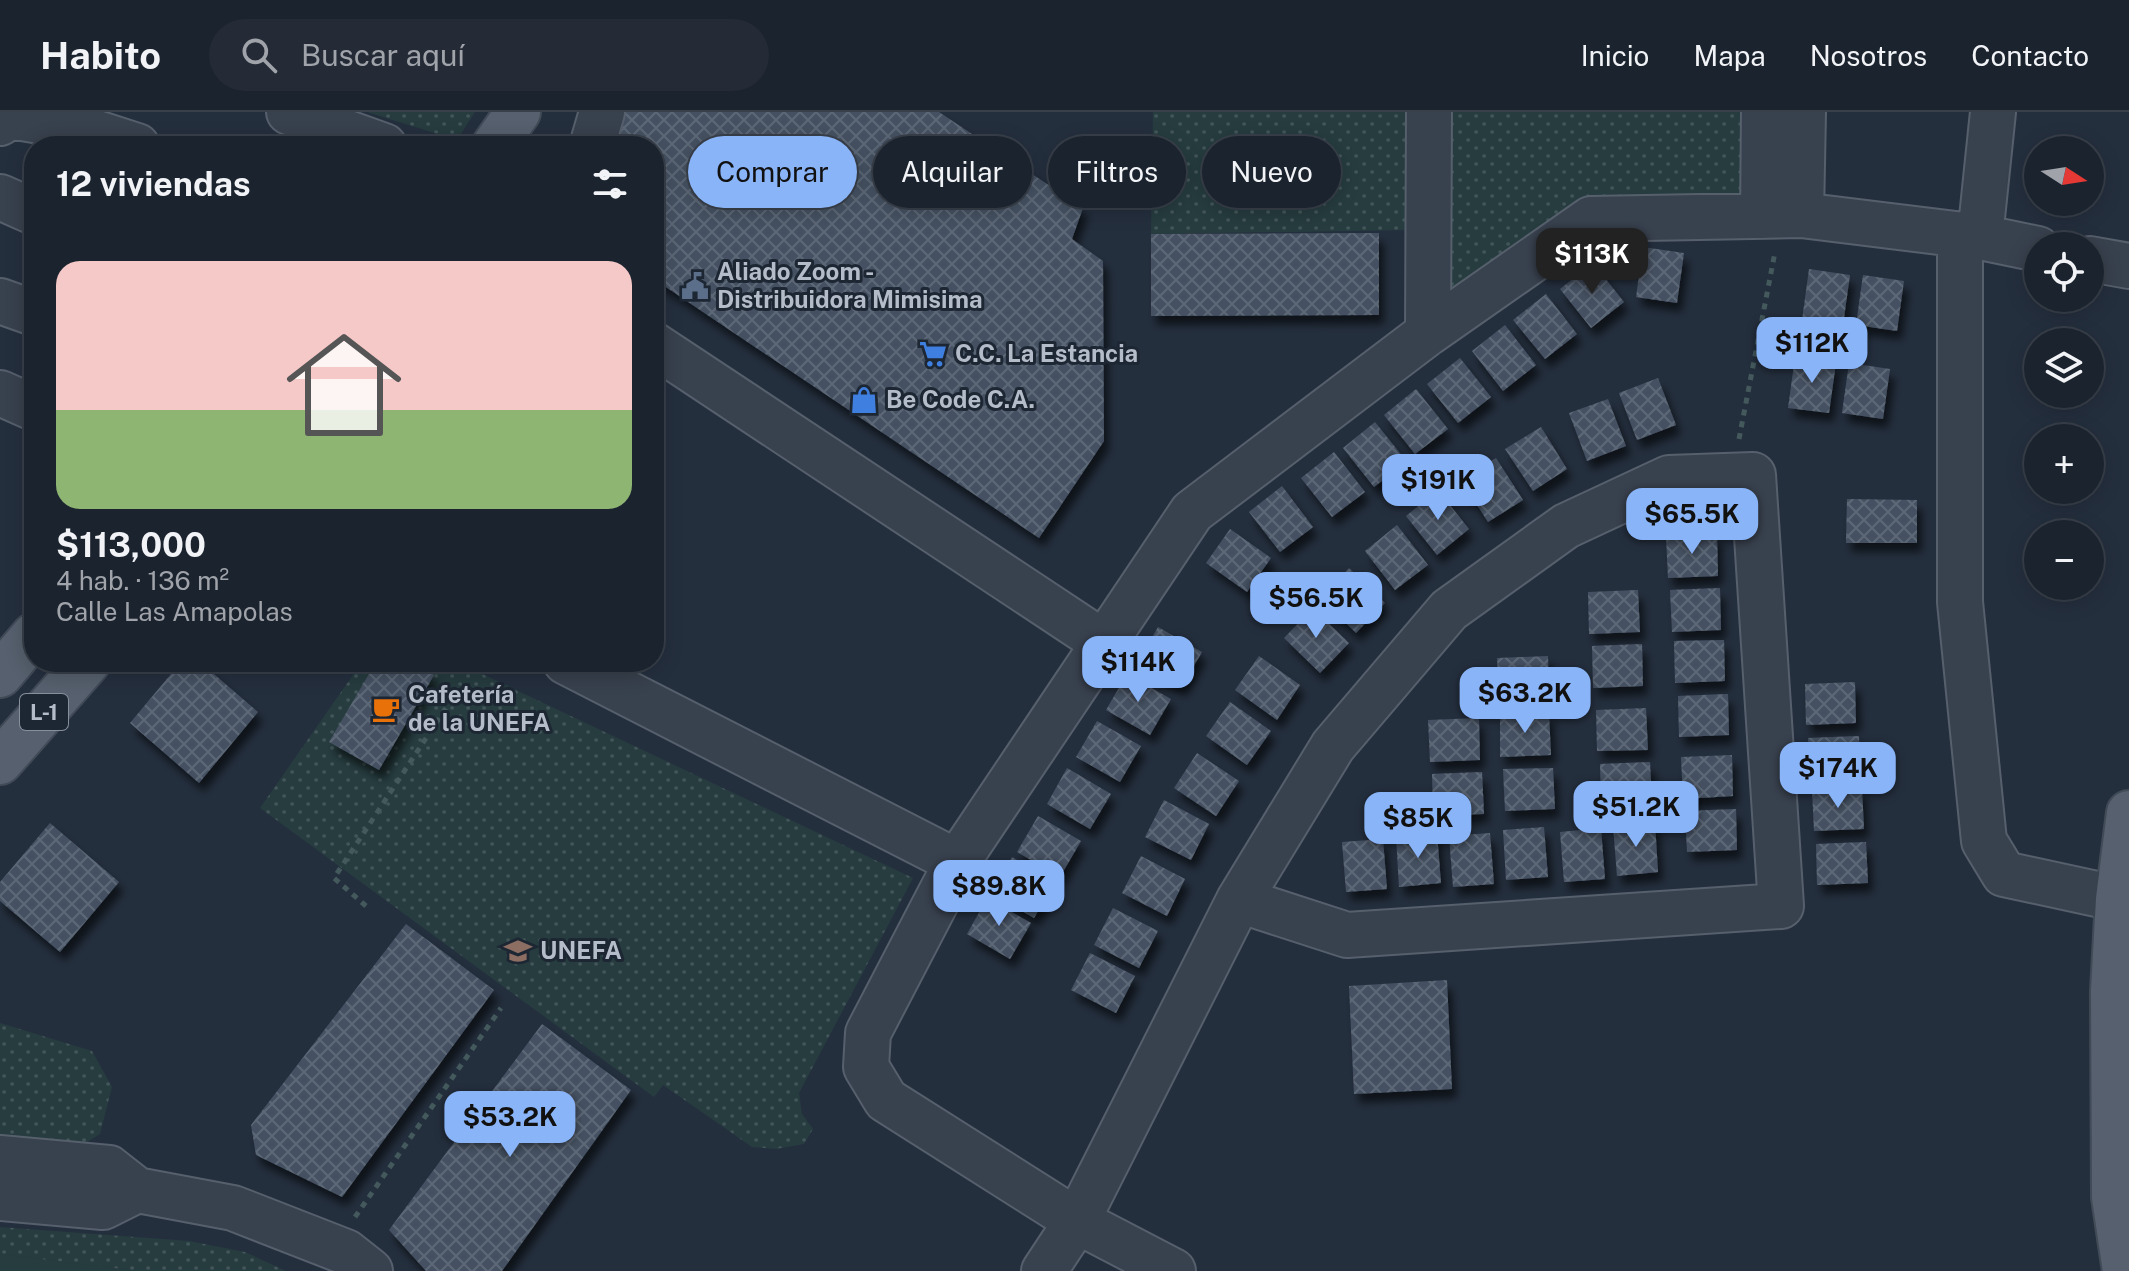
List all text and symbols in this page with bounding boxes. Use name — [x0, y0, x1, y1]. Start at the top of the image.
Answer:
search box — [209, 19, 769, 91]
text: Habito — [40, 33, 161, 78]
icon: search — [237, 33, 281, 77]
text: Buscar aquí — [301, 37, 465, 73]
text: Inicio — [1581, 39, 1649, 72]
text: Mapa — [1693, 39, 1766, 72]
text: Nosotros — [1810, 39, 1927, 72]
text: Contacto — [1971, 39, 2089, 72]
chip: Comprar — [688, 136, 857, 208]
chip: Alquilar — [873, 136, 1032, 208]
chip: Filtros — [1048, 136, 1186, 208]
chip: Nuevo — [1202, 136, 1341, 208]
north arrow — [2024, 136, 2104, 216]
map controls — [2024, 136, 2104, 600]
icon: filters — [588, 162, 632, 206]
text: 12 viviendas — [56, 164, 251, 204]
pin: $113K — [1536, 228, 1648, 296]
button: locate — [2024, 232, 2104, 312]
text: $113K — [1554, 238, 1630, 269]
place label: Aliado Zoom - Distribuidora Mimisima — [717, 257, 983, 313]
public building icon: Aliado Zoom - Distribuidora Mimisima — [680, 271, 710, 301]
icon: home — [272, 313, 416, 457]
pin: $112K — [1756, 317, 1868, 385]
text: $112K — [1774, 327, 1850, 358]
button: layers — [2024, 328, 2104, 408]
supermarket icon: C.C. La Estancia — [918, 339, 948, 369]
place label: C.C. La Estancia — [955, 339, 1138, 367]
shop icon: Be Code C.A. — [849, 385, 879, 415]
place label: Be Code C.A. — [886, 385, 1035, 413]
button: + — [2024, 424, 2104, 504]
pin: $191K — [1382, 454, 1494, 522]
text: $191K — [1400, 464, 1476, 495]
pin: $65.5K — [1627, 488, 1757, 556]
text: $65.5K — [1644, 498, 1740, 529]
button: − — [2024, 520, 2104, 600]
text: $113,000 — [56, 525, 206, 565]
text: 4 hab. · 136 m² — [56, 565, 229, 596]
pin: $56.5K — [1251, 572, 1381, 640]
text: $56.5K — [1268, 582, 1364, 613]
text: Calle Las Amapolas — [56, 596, 293, 627]
pin: $114K — [1082, 636, 1194, 704]
text: $114K — [1100, 646, 1176, 677]
pin: $63.2K — [1460, 667, 1590, 735]
text: $63.2K — [1478, 677, 1572, 708]
place label: Cafetería de la UNEFA — [408, 680, 551, 736]
road number: L-1 — [20, 694, 68, 730]
cafe icon: Cafetería de la UNEFA — [371, 694, 401, 724]
pin: $174K — [1782, 742, 1894, 810]
text: $174K — [1798, 752, 1878, 783]
pin: $51.2K — [1571, 781, 1701, 849]
text: $51.2K — [1591, 791, 1681, 822]
pin: $85K — [1371, 792, 1465, 860]
text: $85K — [1382, 802, 1454, 833]
pin: $89.8K — [934, 860, 1064, 928]
text: $89.8K — [951, 870, 1047, 901]
school or university icon: UNEFA — [503, 936, 533, 966]
place label: UNEFA — [540, 936, 622, 964]
pin: $53.2K — [445, 1091, 575, 1159]
text: $53.2K — [462, 1101, 558, 1132]

